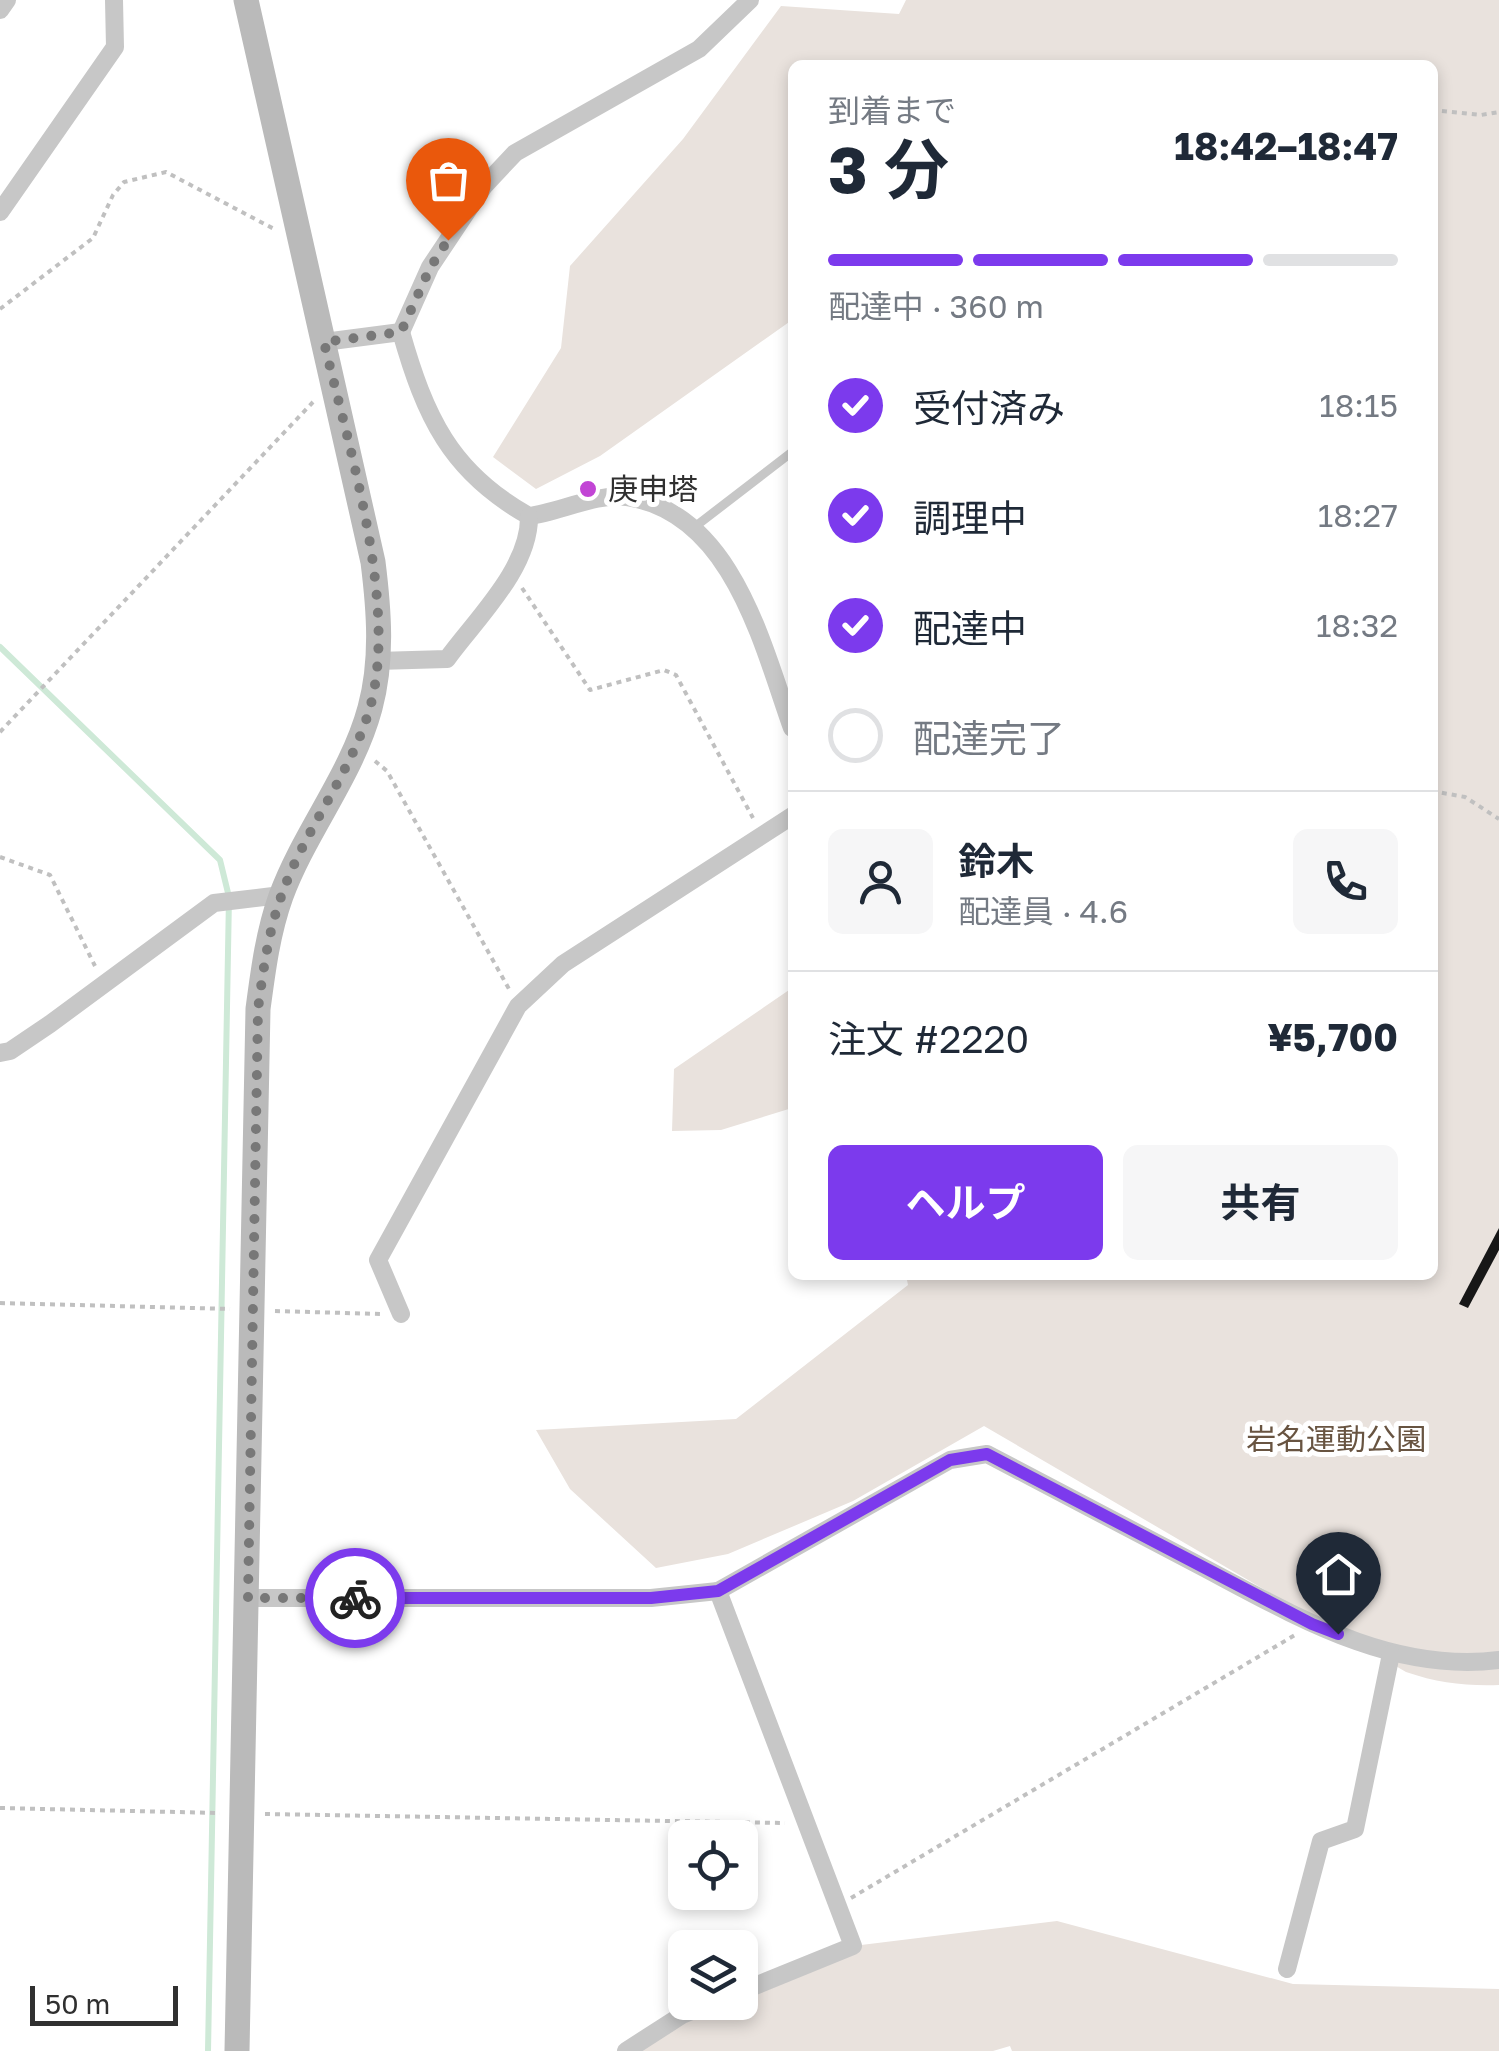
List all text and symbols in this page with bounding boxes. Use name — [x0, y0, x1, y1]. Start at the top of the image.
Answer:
text: 到着まで — [828, 91, 956, 129]
text: 18:42–18:47 — [1174, 123, 1398, 168]
text: 3 分 — [828, 129, 949, 207]
pin — [406, 138, 491, 241]
icon: bag — [421, 153, 476, 208]
text: 配達中 · 360 m — [828, 287, 1044, 325]
icon: check — [828, 378, 883, 433]
text: 受付済み — [913, 385, 1065, 430]
text: 18:15 — [1319, 386, 1398, 424]
place label: 庚申塔 — [608, 471, 698, 507]
marker: 庚申塔 — [577, 478, 599, 500]
icon: check — [828, 488, 883, 543]
text: 調理中 — [913, 495, 1027, 540]
text: 18:27 — [1318, 496, 1398, 534]
icon: check — [828, 598, 883, 653]
text: 配達中 — [913, 605, 1027, 650]
text: 18:32 — [1316, 606, 1398, 644]
text: 配達完了 — [913, 715, 1065, 760]
button: person — [828, 829, 933, 934]
button: phone — [1293, 829, 1398, 934]
text: 鈴木 — [958, 838, 1034, 883]
text: 配達員 · 4.6 — [958, 892, 1128, 930]
text: ¥5,700 — [1267, 1014, 1398, 1059]
text: 注文 #2220 — [828, 1016, 1029, 1061]
button: ヘルプ — [828, 1145, 1103, 1260]
button: 共有 — [1123, 1145, 1398, 1260]
park label: 岩名運動公園 — [1246, 1421, 1426, 1457]
pin — [1296, 1532, 1381, 1635]
icon: home — [1311, 1547, 1366, 1602]
courier — [305, 1548, 405, 1648]
icon: bike — [328, 1571, 383, 1626]
map controls — [668, 1820, 758, 2020]
button: locate — [668, 1820, 758, 1910]
button: layers — [668, 1930, 758, 2020]
scale bar — [30, 1981, 178, 2026]
text: 50 m — [45, 1987, 110, 2020]

